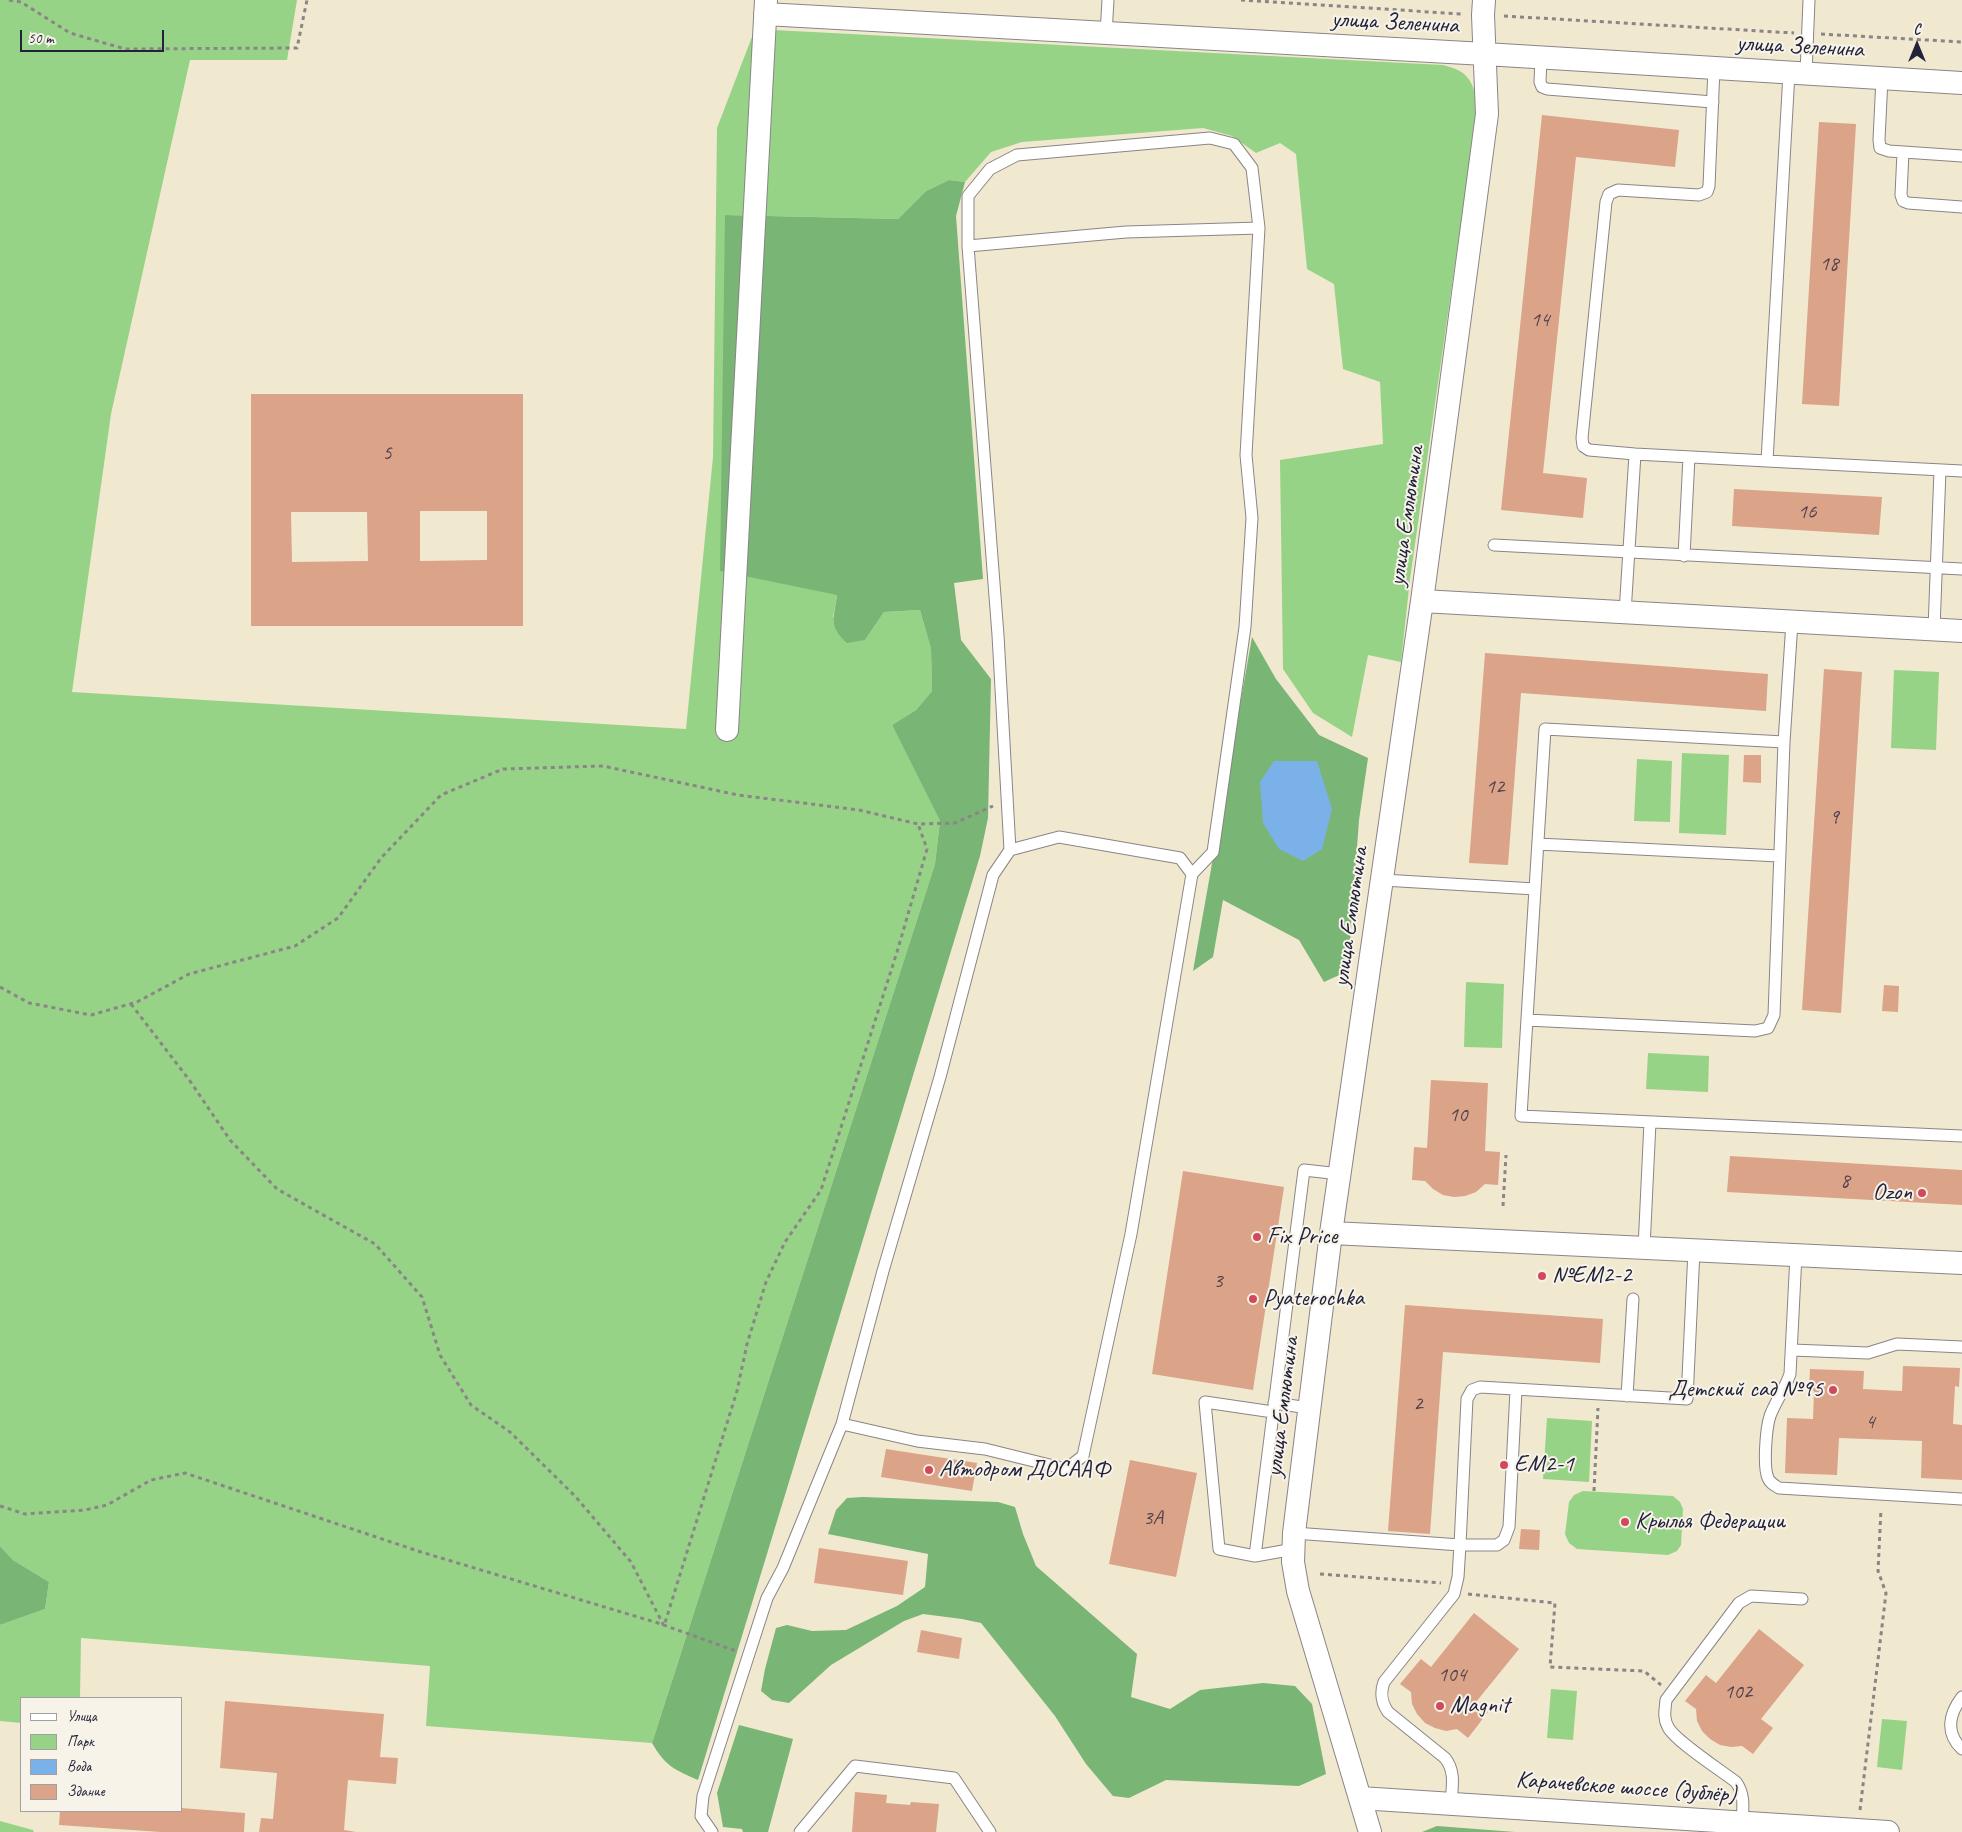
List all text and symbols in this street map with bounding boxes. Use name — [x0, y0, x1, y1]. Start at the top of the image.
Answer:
street label: улица Зеленина — [1331, 5, 1459, 41]
scale bar — [22, 20, 166, 52]
north arrow — [1892, 20, 1942, 70]
text: С — [1914, 21, 1920, 38]
text: 50 m — [28, 29, 54, 48]
street label: улица Зеленина — [1736, 29, 1864, 65]
house number: 18 — [1820, 251, 1838, 277]
house number: 14 — [1531, 307, 1549, 333]
house number: 5 — [382, 440, 392, 466]
street label: улица Емлютина — [1383, 444, 1431, 588]
house number: 16 — [1798, 499, 1816, 525]
house number: 12 — [1486, 774, 1504, 800]
house number: 9 — [1829, 804, 1839, 830]
street label: улица Емлютина — [1327, 845, 1375, 989]
house number: 10 — [1449, 1102, 1467, 1128]
house number: 8 — [1840, 1168, 1850, 1194]
place label: Ozon — [1873, 1179, 1912, 1207]
marker: Ozon — [1916, 1187, 1928, 1199]
place label: Fix Price — [1267, 1223, 1337, 1251]
marker: Fix Price — [1251, 1231, 1263, 1243]
place label: №ЕМ2-2 — [1552, 1262, 1632, 1290]
house number: 3 — [1213, 1268, 1223, 1294]
marker: №ЕМ2-2 — [1536, 1270, 1548, 1282]
place label: Pyaterochka — [1263, 1285, 1364, 1313]
marker: Pyaterochka — [1247, 1293, 1259, 1305]
street label: улица Емлютина — [1260, 1335, 1306, 1479]
place label: Детский сад №95 — [1668, 1376, 1823, 1404]
marker: Детский сад №95 — [1827, 1384, 1839, 1396]
house number: 2 — [1413, 1391, 1423, 1417]
house number: 4 — [1865, 1409, 1875, 1435]
place label: ЕМ2-1 — [1514, 1451, 1574, 1479]
place label: Автодром ДОСААФ — [939, 1456, 1110, 1484]
marker: ЕМ2-1 — [1498, 1459, 1510, 1471]
marker: Автодром ДОСААФ — [923, 1464, 935, 1476]
house number: 3А — [1143, 1505, 1163, 1531]
place label: Крылья Федерации — [1635, 1508, 1785, 1536]
marker: Крылья Федерации — [1619, 1516, 1631, 1528]
house number: 104 — [1438, 1662, 1466, 1688]
house number: 102 — [1724, 1679, 1752, 1705]
place label: Magnit — [1450, 1692, 1510, 1720]
legend — [20, 1697, 182, 1812]
marker: Magnit — [1434, 1700, 1446, 1712]
text: Улица — [67, 1707, 97, 1726]
text: Парк — [67, 1732, 94, 1751]
text: Вода — [67, 1757, 91, 1776]
street label: Карачевское шоссе (дублёр) — [1515, 1766, 1737, 1810]
text: Здание — [67, 1782, 105, 1801]

